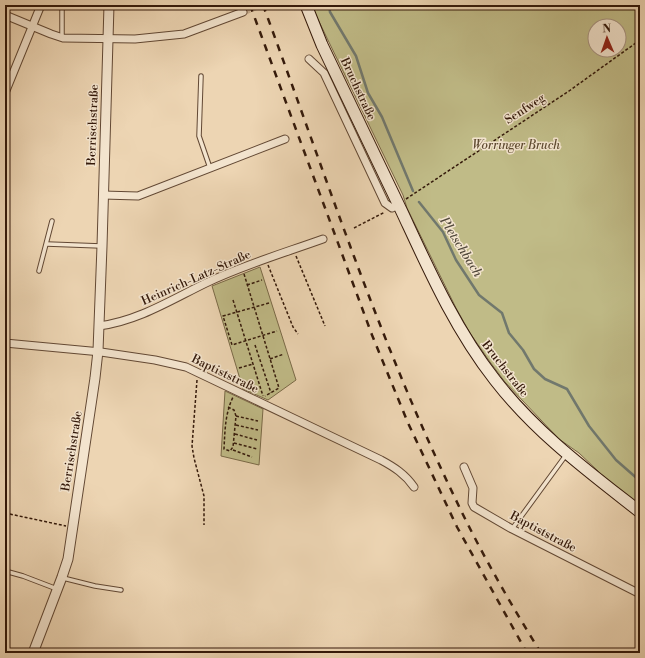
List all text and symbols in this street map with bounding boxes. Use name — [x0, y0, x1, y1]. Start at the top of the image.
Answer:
north arrow — [587, 18, 627, 58]
text: N — [602, 22, 612, 36]
street label: Bruchstraße — [337, 54, 379, 123]
street label: Berrischstraße — [84, 84, 102, 167]
street label: Senfweg — [502, 90, 549, 128]
park label: Worringer Bruch — [472, 138, 560, 153]
water label: Pletschbach — [436, 213, 486, 281]
street label: Heinrich-Latz-Straße — [139, 247, 253, 309]
street label: Bruchstraße — [478, 337, 532, 400]
street label: Baptiststraße — [188, 351, 261, 397]
street label: Berrischstraße — [58, 410, 86, 493]
street label: Baptiststraße — [506, 508, 579, 556]

